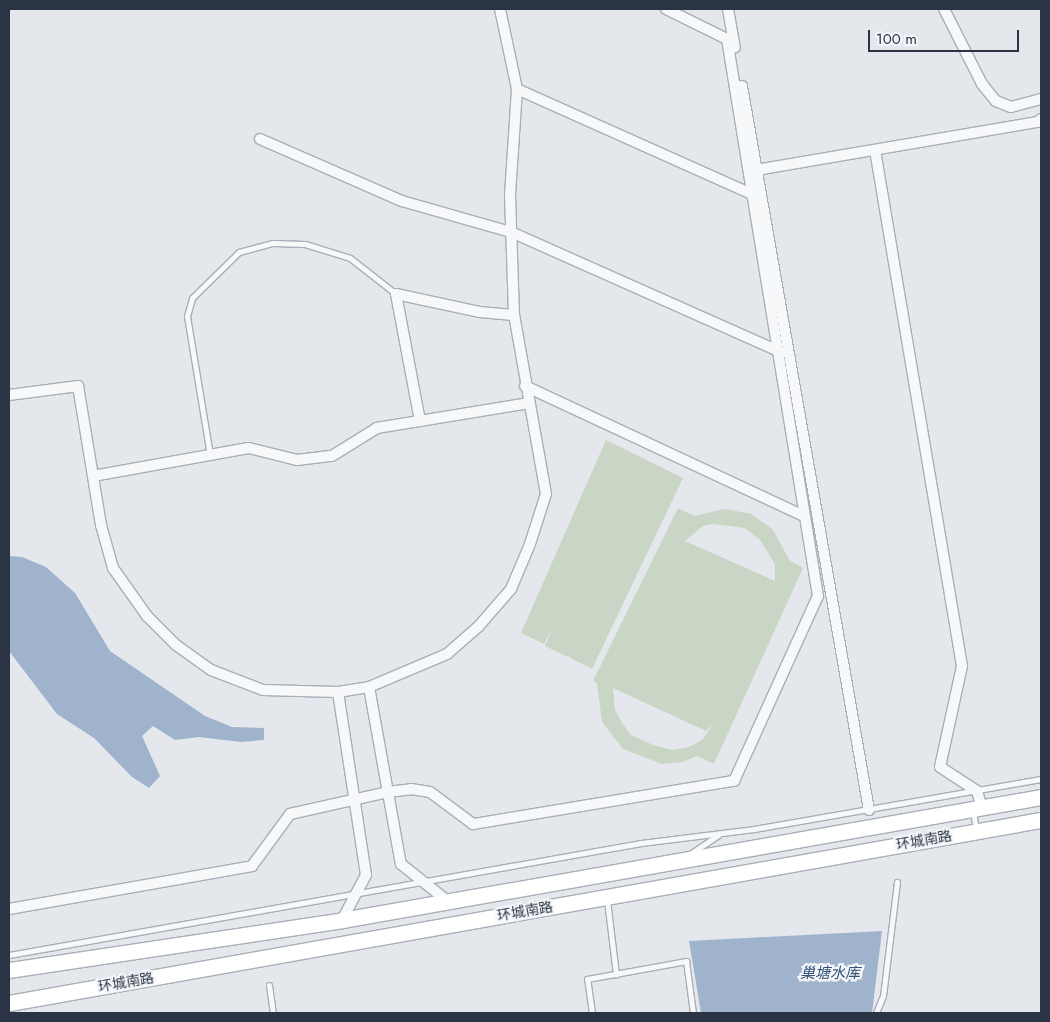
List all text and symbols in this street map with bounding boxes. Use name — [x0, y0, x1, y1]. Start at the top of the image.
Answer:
scale bar — [870, 20, 1021, 52]
text: 100 m — [876, 28, 917, 50]
street label: 环城南路 — [895, 827, 953, 853]
street label: 环城南路 — [496, 898, 554, 924]
water label: 巢塘水库 — [800, 965, 860, 983]
street label: 环城南路 — [97, 969, 155, 995]

